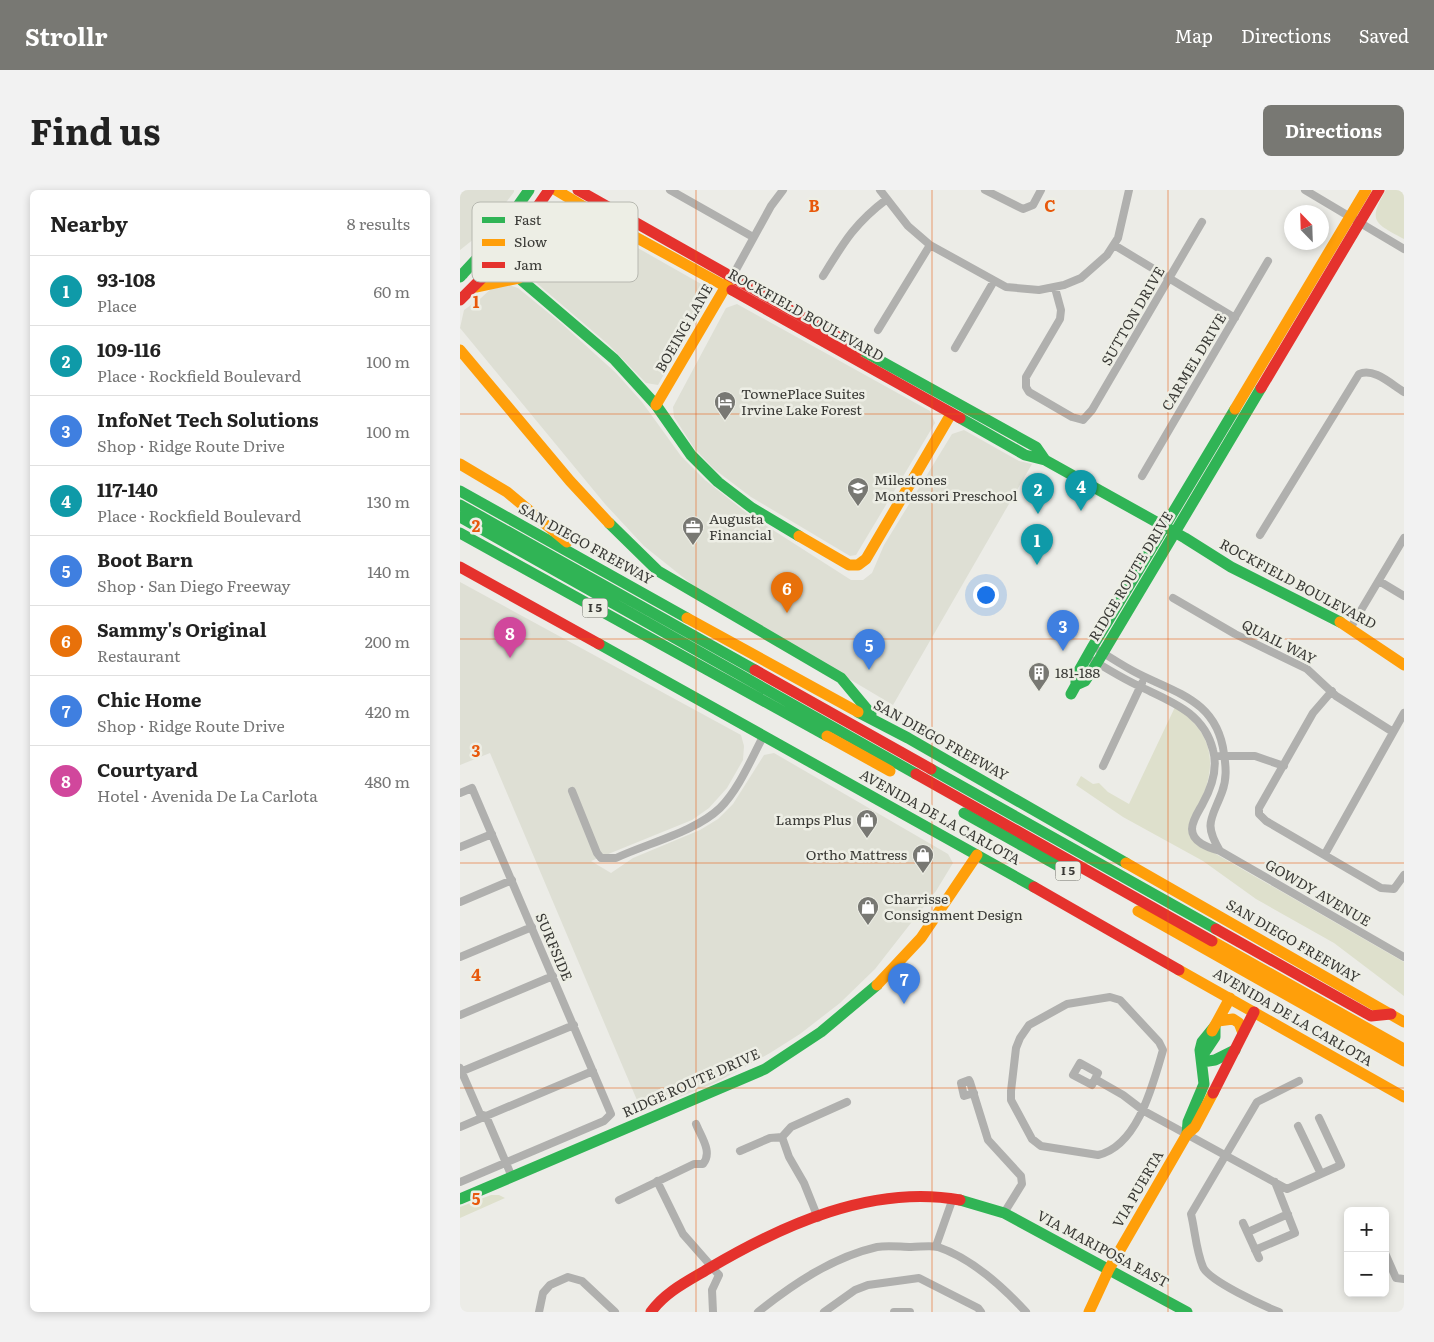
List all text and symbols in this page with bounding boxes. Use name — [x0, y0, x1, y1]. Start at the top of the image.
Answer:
text: Strollr — [25, 18, 108, 53]
text: Map — [1175, 22, 1213, 49]
text: Directions — [1241, 22, 1331, 49]
text: Saved — [1359, 22, 1409, 49]
text: Find us — [30, 104, 160, 156]
button: Directions — [1263, 105, 1404, 156]
text: B — [808, 193, 820, 217]
text: C — [1044, 193, 1056, 217]
legend — [472, 202, 638, 282]
north arrow — [1284, 205, 1329, 250]
text: Nearby — [50, 207, 128, 238]
text: Fast — [514, 209, 542, 229]
text: 8 results — [347, 211, 410, 235]
text: Slow — [514, 231, 547, 251]
text: Jam — [514, 254, 543, 274]
street label: SUTTON DRIVE — [1096, 262, 1169, 369]
street label: ROCKFIELD BOULEVARD — [725, 263, 888, 365]
text: 93-108 — [97, 265, 156, 293]
text: 1 — [63, 279, 69, 303]
text: 60 m — [373, 279, 410, 303]
street label: BOEING LANE — [650, 279, 717, 375]
text: 1 — [473, 289, 480, 313]
text: Place — [97, 293, 137, 317]
street label: CARMEL DRIVE — [1156, 309, 1230, 414]
text: 109-116 — [97, 335, 161, 363]
text: 2 — [62, 349, 70, 373]
text: 100 m — [366, 349, 410, 373]
text: Place · Rockfield Boulevard — [97, 363, 301, 387]
place label: TownePlace Suites Irvine Lake Forest — [741, 383, 865, 419]
hotel icon: TownePlace Suites Irvine Lake Forest — [713, 390, 737, 421]
text: InfoNet Tech Solutions — [97, 405, 319, 433]
text: 3 — [62, 419, 70, 443]
text: 100 m — [366, 419, 410, 443]
text: Shop · Ridge Route Drive — [97, 433, 285, 457]
place label: Milestones Montessori Preschool — [874, 469, 1018, 505]
pin: 4 — [1065, 470, 1097, 511]
pin: 2 — [1022, 473, 1054, 514]
text: 117-140 — [97, 475, 158, 503]
school or university icon: Milestones Montessori Preschool — [846, 476, 870, 507]
text: 4 — [61, 489, 71, 513]
text: 130 m — [367, 489, 410, 513]
street label: SAN DIEGO FREEWAY — [515, 498, 658, 589]
text: Place · Rockfield Boulevard — [97, 503, 301, 527]
street label: RIDGE ROUTE DRIVE — [1083, 507, 1177, 644]
place label: Augusta Financial — [709, 508, 772, 544]
text: 2 — [472, 513, 481, 537]
office icon: Augusta Financial — [681, 515, 705, 546]
pin: 1 — [1021, 524, 1053, 565]
street label: ROCKFIELD BOULEVARD — [1217, 533, 1381, 633]
text: Boot Barn — [97, 545, 193, 573]
text: 5 — [62, 559, 70, 583]
text: 140 m — [367, 559, 410, 583]
pin: 6 — [771, 572, 803, 613]
text: Shop · San Diego Freeway — [97, 573, 291, 597]
your location — [973, 582, 999, 608]
road number: I 5 — [582, 598, 608, 618]
pin: 3 — [1047, 610, 1079, 651]
street label: QUAIL WAY — [1239, 614, 1320, 668]
text: Sammy's Original — [97, 615, 267, 643]
pin: 8 — [494, 617, 526, 658]
text: 6 — [61, 629, 71, 653]
text: 200 m — [365, 629, 410, 653]
pin: 5 — [853, 629, 885, 670]
text: Restaurant — [97, 643, 181, 667]
building icon: 181-188 — [1027, 661, 1051, 692]
place label: 181-188 — [1055, 662, 1100, 682]
text: Chic Home — [97, 685, 202, 713]
street label: SAN DIEGO FREEWAY — [870, 694, 1013, 785]
text: 7 — [62, 699, 70, 723]
text: 420 m — [365, 699, 410, 723]
text: Shop · Ridge Route Drive — [97, 713, 285, 737]
text: 3 — [472, 738, 481, 762]
text: Courtyard — [97, 755, 198, 783]
street label: AVENIDA DE LA CARLOTA — [856, 763, 1025, 869]
text: 8 — [61, 769, 71, 793]
text: 480 m — [364, 769, 410, 793]
text: Hotel · Avenida De La Carlota — [97, 783, 318, 807]
shop icon: Lamps Plus — [855, 808, 879, 839]
place label: Lamps Plus — [776, 809, 851, 829]
shop icon: Ortho Mattress — [911, 843, 935, 874]
place label: Ortho Mattress — [806, 844, 907, 864]
street label: GOWDY AVENUE — [1262, 854, 1375, 931]
road number: I 5 — [1056, 861, 1080, 880]
place label: Charrisse Consignment Design — [884, 888, 1023, 924]
street label: SAN DIEGO FREEWAY — [1223, 894, 1364, 987]
shop icon: Charrisse Consignment Design — [856, 895, 880, 926]
street label: SURFSIDE — [532, 910, 578, 984]
text: 4 — [471, 962, 481, 986]
street label: AVENIDA DE LA CARLOTA — [1210, 962, 1378, 1070]
pin: 7 — [888, 963, 920, 1004]
street label: RIDGE ROUTE DRIVE — [619, 1043, 763, 1121]
street label: VIA PUERTA — [1107, 1146, 1168, 1231]
text: 5 — [472, 1186, 481, 1210]
street label: VIA MARIPOSA EAST — [1034, 1205, 1173, 1292]
map controls — [1344, 1207, 1389, 1297]
button: + — [1344, 1207, 1389, 1252]
button: − — [1344, 1252, 1389, 1297]

